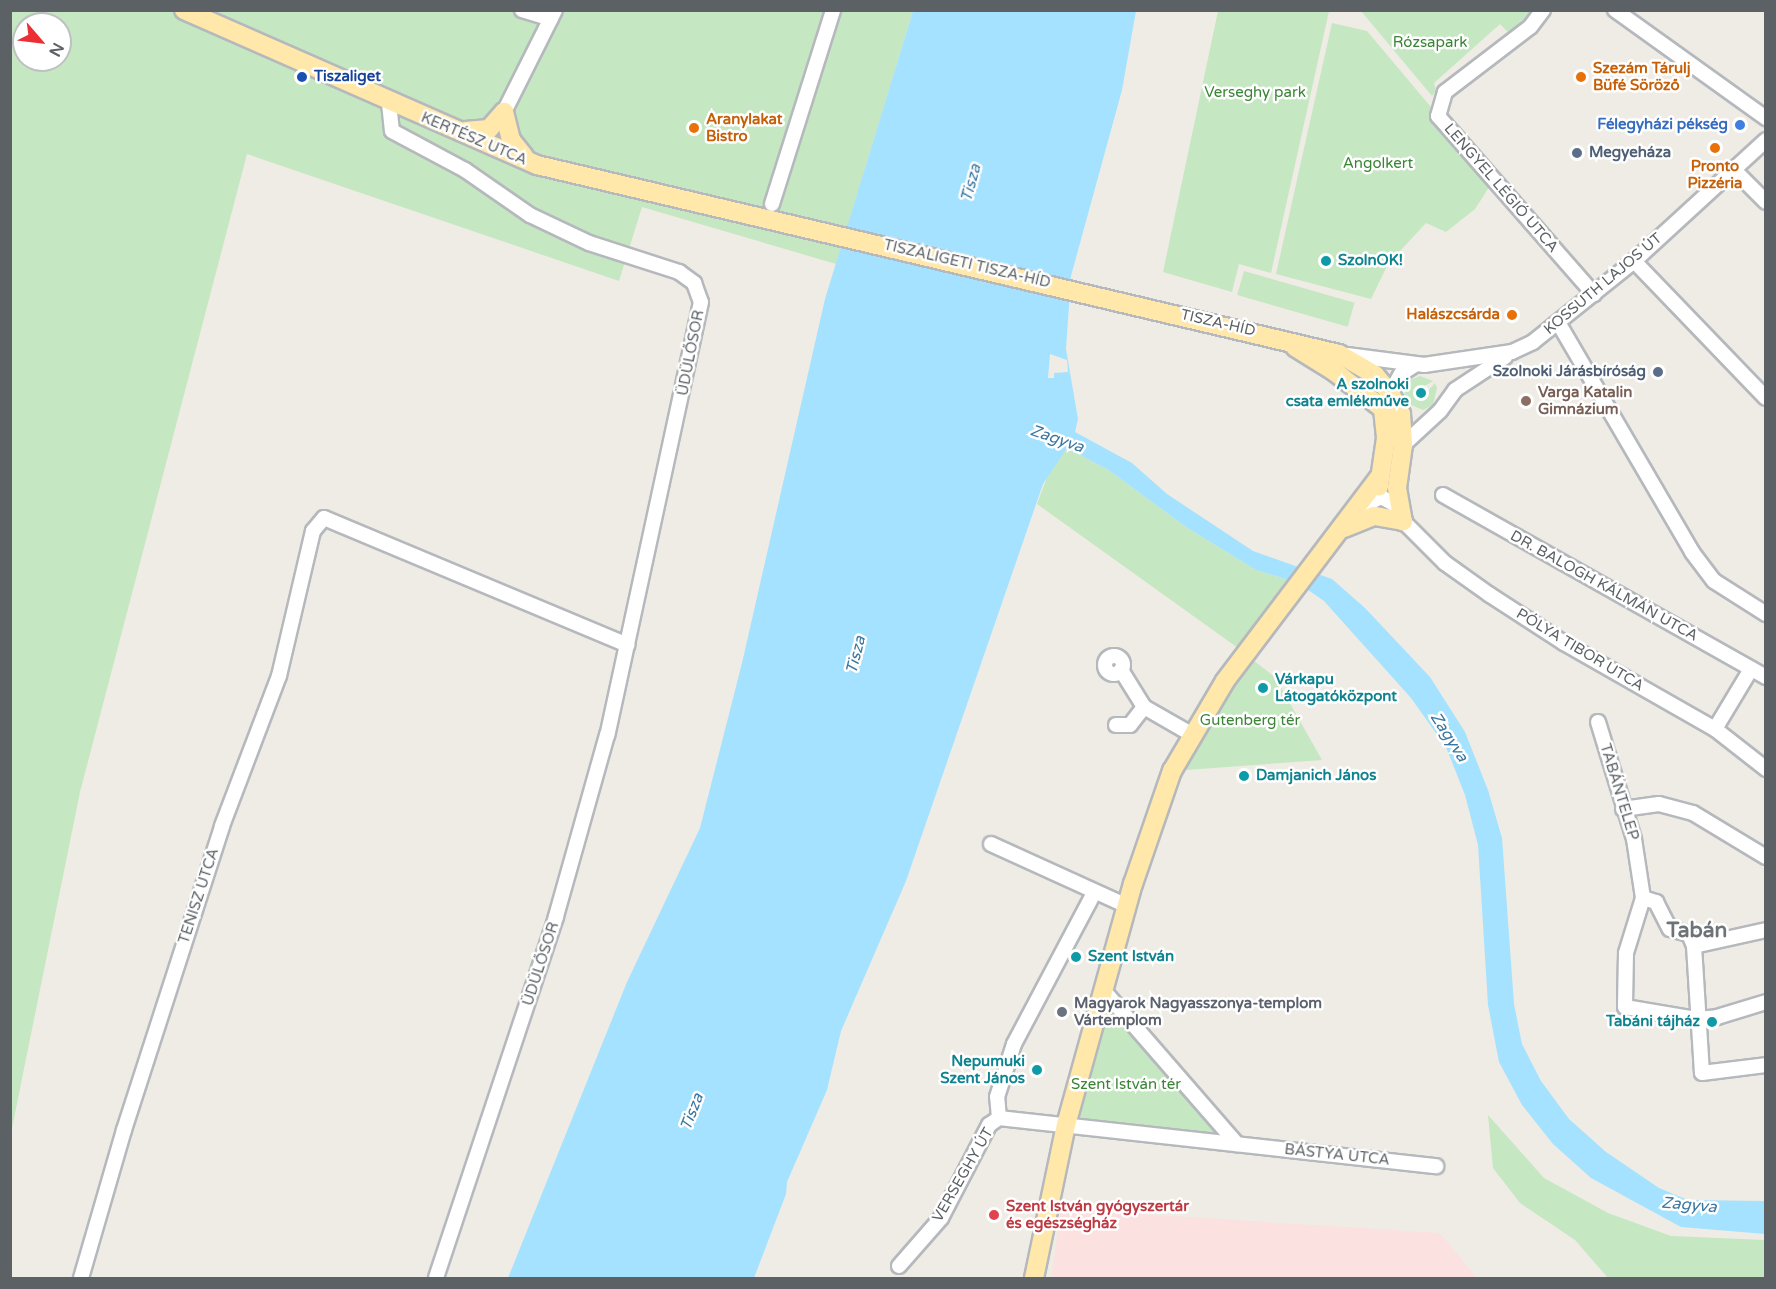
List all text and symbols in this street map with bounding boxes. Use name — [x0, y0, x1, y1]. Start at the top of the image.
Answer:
north arrow — [12, 12, 72, 72]
park label: Rózsapark — [1393, 34, 1467, 52]
text: N — [44, 39, 68, 60]
place label: Szezám Tárulj Büfé Söröző — [1593, 59, 1691, 94]
place label: Tiszaliget — [314, 68, 381, 86]
marker: Tiszaliget — [295, 70, 309, 84]
marker: Szezám Tárulj Büfé Söröző — [1574, 70, 1588, 84]
park label: Verseghy park — [1204, 84, 1306, 102]
street label: KERTÉSZ UTCA — [418, 109, 530, 169]
place label: Aranylakat Bistro — [706, 110, 782, 145]
place label: Félegyházi pékség — [1597, 116, 1728, 134]
marker: Félegyházi pékség — [1733, 118, 1747, 132]
street label: LENGYEL LÉGIÓ UTCA — [1440, 120, 1562, 256]
marker: Aranylakat Bistro — [687, 121, 701, 135]
marker: Pronto Pizzéria — [1708, 141, 1722, 155]
place label: Megyeháza — [1589, 144, 1671, 162]
marker: Megyeháza — [1570, 146, 1584, 160]
park label: Angolkert — [1343, 155, 1413, 173]
place label: Pronto Pizzéria — [1687, 157, 1743, 192]
water label: Tisza — [957, 162, 985, 204]
street label: KOSSUTH LAJOS ÚT — [1540, 229, 1666, 339]
street label: TISZALIGETI TISZA-HÍD — [882, 236, 1052, 292]
place label: SzolnOK! — [1338, 252, 1403, 270]
marker: SzolnOK! — [1319, 254, 1333, 268]
street label: TISZA-HÍD — [1179, 306, 1257, 340]
place label: Halászcsárda — [1406, 306, 1500, 324]
marker: Halászcsárda — [1505, 308, 1519, 322]
street label: ÜDÜLŐSOR — [674, 309, 708, 397]
place label: Szolnoki Járásbíróság — [1493, 363, 1646, 381]
marker: Szolnoki Járásbíróság — [1651, 365, 1665, 379]
place label: A szolnoki csata emlékműve — [1286, 375, 1409, 410]
place label: Varga Katalin Gimnázium — [1538, 383, 1632, 418]
marker: A szolnoki csata emlékműve — [1414, 386, 1428, 400]
marker: Varga Katalin Gimnázium — [1519, 394, 1533, 408]
water label: Zagyva — [1028, 421, 1086, 457]
street label: DR. BALOGH KÁLMÁN UTCA — [1507, 527, 1701, 645]
street label: PÓLYA TIBOR UTCA — [1513, 605, 1647, 695]
water label: Tisza — [842, 634, 870, 676]
place label: Várkapu Látogatóközpont — [1275, 670, 1397, 705]
marker: Várkapu Látogatóközpont — [1256, 681, 1270, 695]
water label: Zagyva — [1426, 709, 1472, 765]
park label: Gutenberg tér — [1200, 712, 1300, 730]
street label: TABÁNTELEP — [1596, 742, 1642, 842]
place label: Damjanich János — [1256, 767, 1376, 785]
marker: Damjanich János — [1237, 769, 1251, 783]
street label: TENISZ UTCA — [175, 846, 223, 946]
district label: Tabán — [1667, 918, 1727, 944]
street label: ÜDÜLŐSOR — [519, 920, 563, 1008]
place label: Szent István — [1088, 948, 1174, 966]
marker: Szent István — [1069, 950, 1083, 964]
place label: Magyarok Nagyasszonya-templom Vártemplom — [1074, 994, 1322, 1029]
marker: Magyarok Nagyasszonya-templom Vártemplom — [1055, 1005, 1069, 1019]
place label: Tabáni tájház — [1606, 1013, 1700, 1031]
marker: Tabáni tájház — [1705, 1015, 1719, 1029]
place label: Nepumuki Szent János — [940, 1052, 1025, 1087]
marker: Nepumuki Szent János — [1030, 1063, 1044, 1077]
park label: Szent István tér — [1071, 1076, 1181, 1094]
water label: Tisza — [676, 1091, 708, 1133]
street label: VERSEGHY ÚT — [929, 1125, 997, 1225]
street label: BÁSTYA UTCA — [1284, 1141, 1390, 1169]
water label: Zagyva — [1661, 1193, 1717, 1217]
place label: Szent István gyógyszertár és egészségház — [1006, 1197, 1189, 1232]
marker: Szent István gyógyszertár és egészségház — [987, 1208, 1001, 1222]

